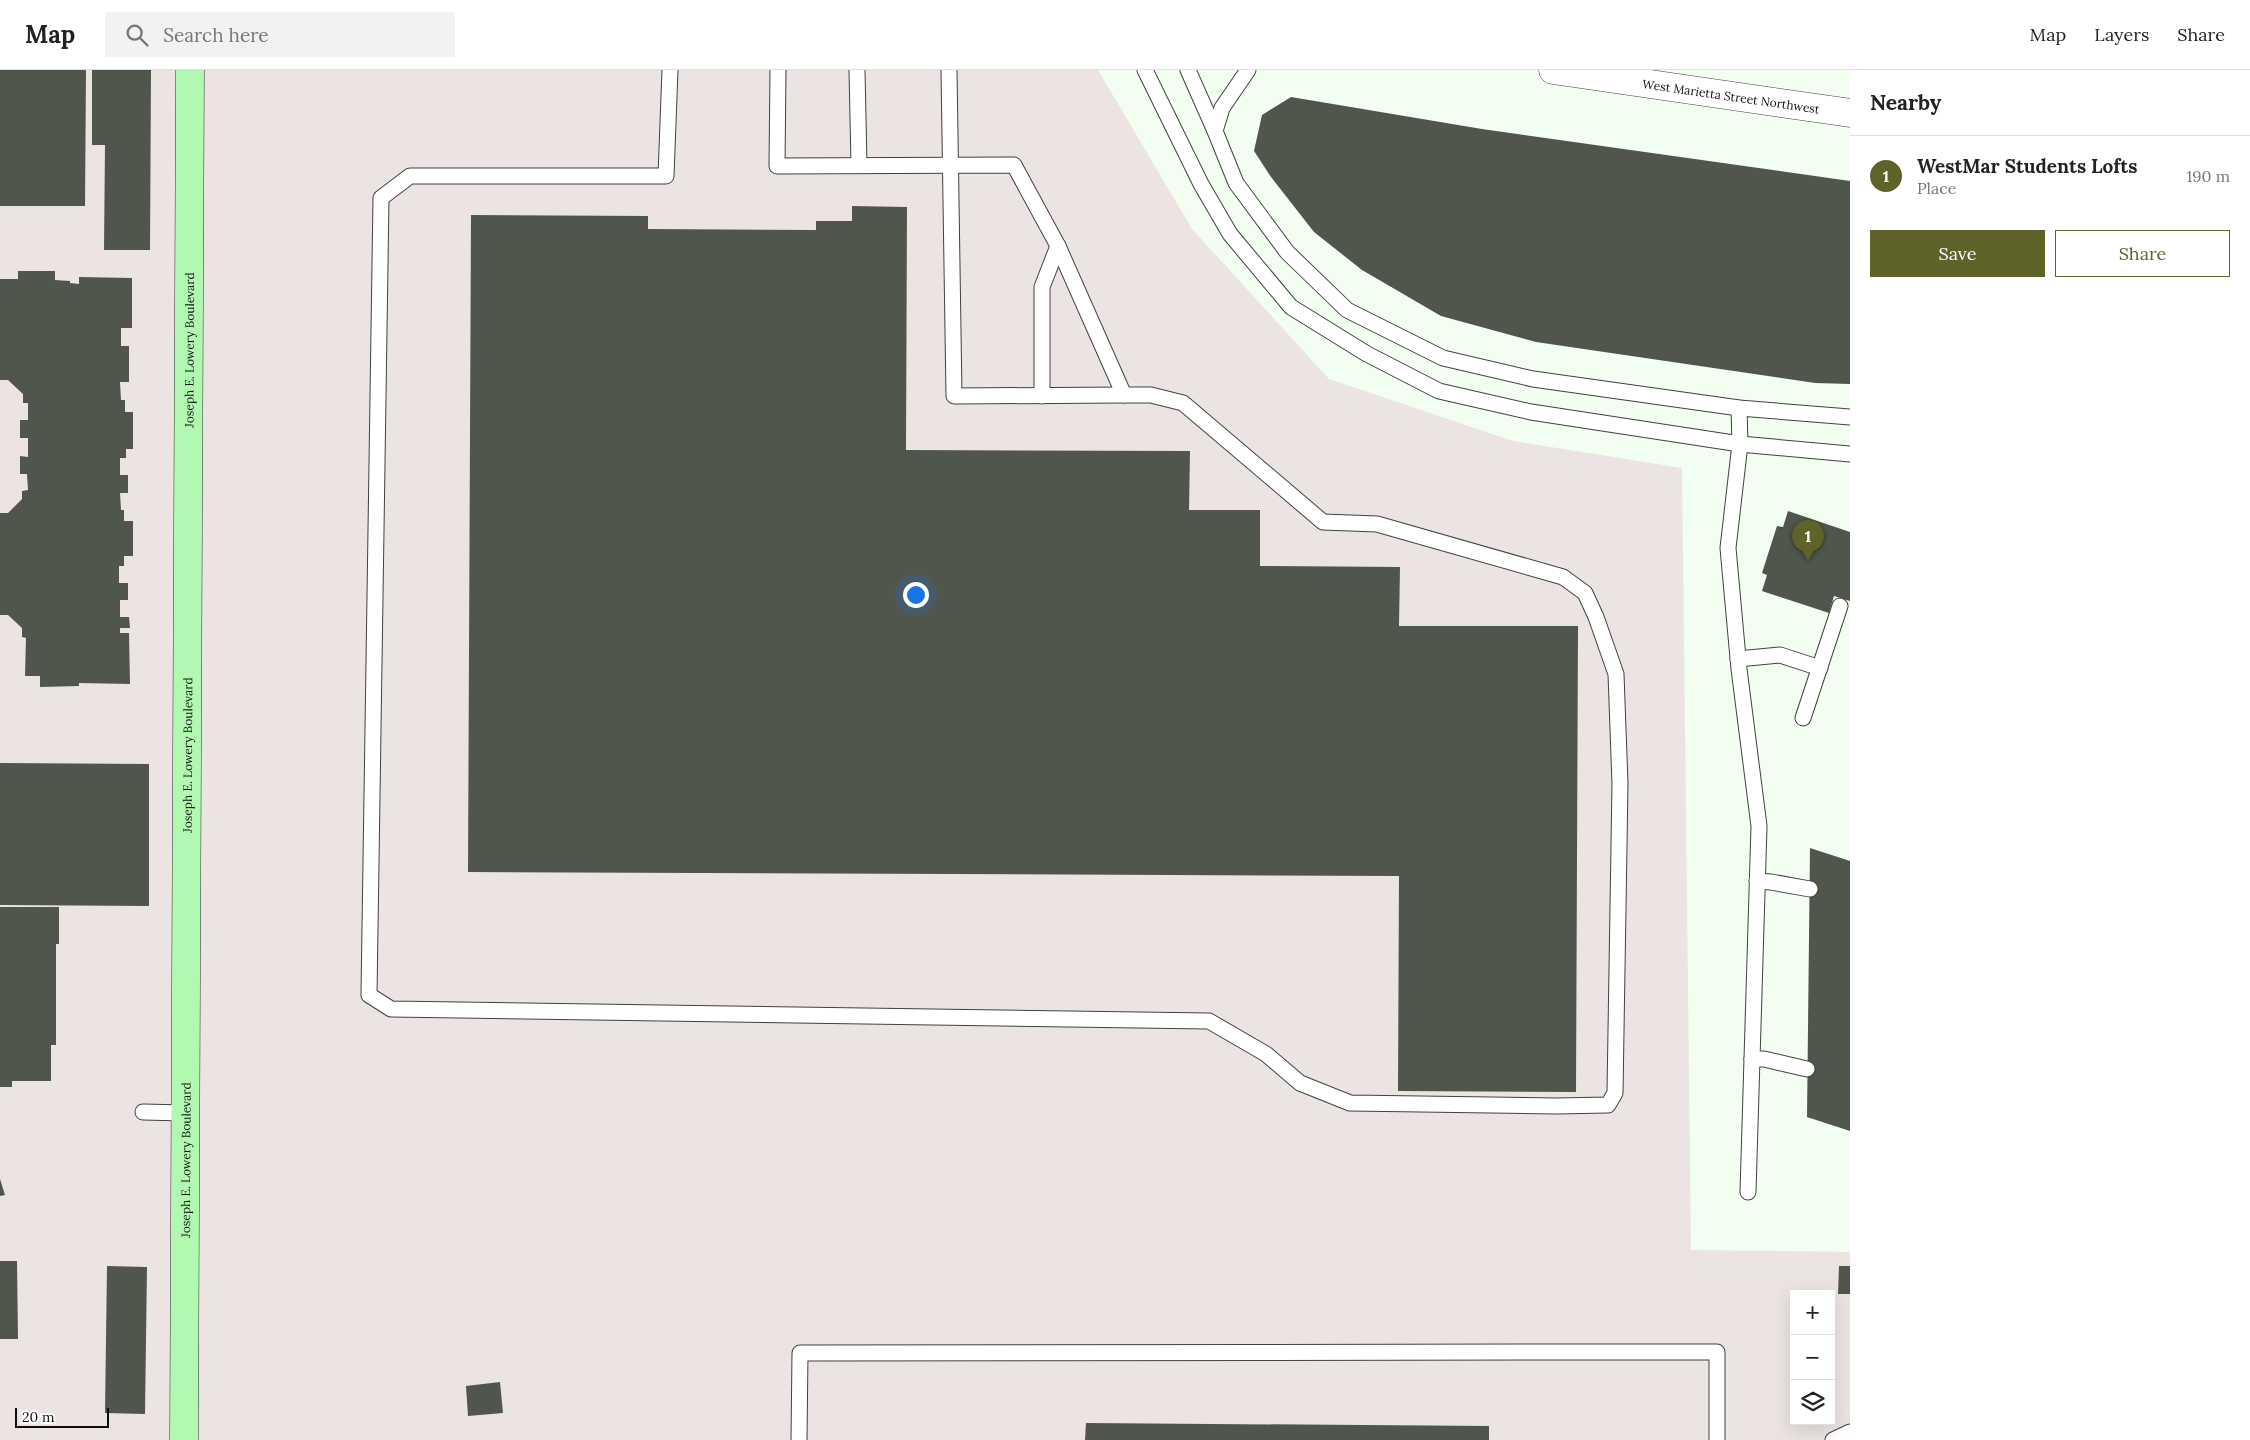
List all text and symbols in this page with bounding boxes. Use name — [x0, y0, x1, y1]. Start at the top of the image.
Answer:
search box — [105, 12, 455, 57]
text: Map — [25, 19, 75, 50]
icon: search — [123, 21, 151, 49]
text: Search here — [163, 23, 269, 47]
text: Map — [2030, 23, 2066, 46]
text: Layers — [2094, 23, 2149, 46]
text: Share — [2177, 23, 2225, 46]
street label: West Marietta Street Northwest — [1642, 76, 1821, 116]
text: Nearby — [1870, 89, 1941, 116]
text: WestMar Students Lofts — [1917, 154, 2137, 178]
text: 1 — [1883, 166, 1889, 186]
text: 190 m — [2186, 166, 2230, 186]
text: Place — [1917, 178, 1956, 198]
button: Save — [1870, 230, 2045, 277]
button: Share — [2055, 230, 2230, 277]
street label: Joseph E. Lowery Boulevard — [181, 272, 197, 429]
pin: 1 — [1792, 520, 1824, 561]
your location — [903, 582, 929, 608]
street label: Joseph E. Lowery Boulevard — [179, 677, 195, 834]
street label: Joseph E. Lowery Boulevard — [177, 1082, 193, 1239]
map controls — [1790, 1290, 1835, 1425]
button: + — [1790, 1290, 1835, 1335]
button: − — [1790, 1335, 1835, 1380]
button: layers — [1790, 1380, 1835, 1425]
scale bar — [15, 1405, 109, 1428]
text: 20 m — [22, 1408, 54, 1426]

